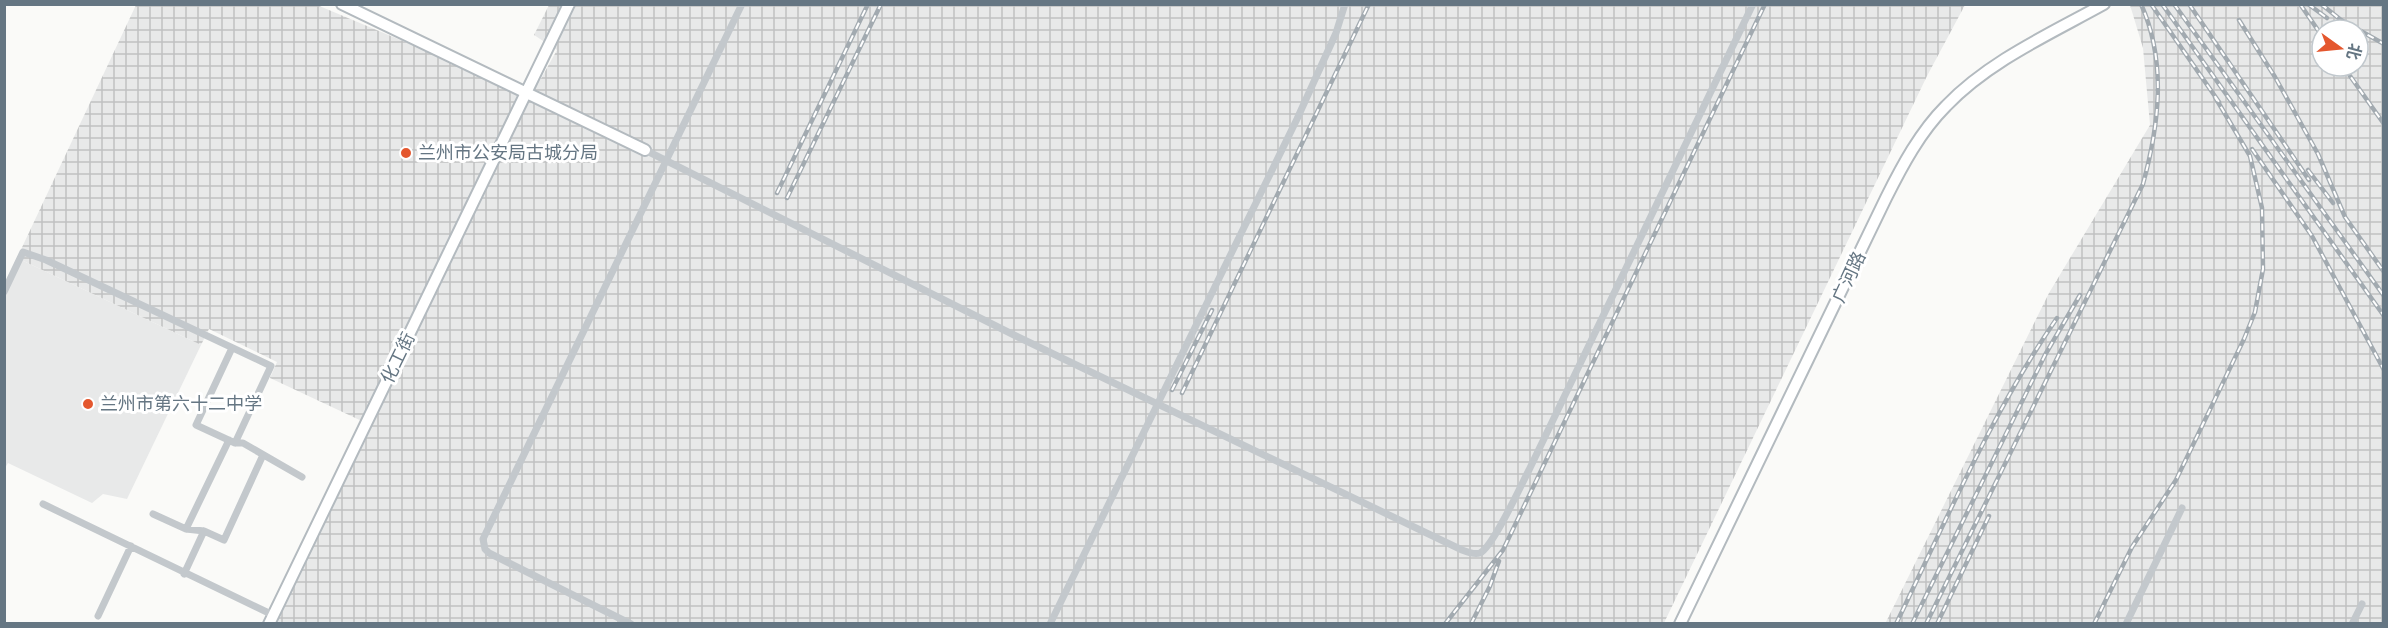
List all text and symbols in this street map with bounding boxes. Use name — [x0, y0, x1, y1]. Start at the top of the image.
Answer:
north arrow — [2310, 18, 2370, 78]
text: 北 — [2341, 41, 2366, 62]
place label: 兰州市公安局古城分局 — [418, 141, 598, 166]
marker: 兰州市公安局古城分局 — [399, 146, 413, 160]
street label: 广河路 — [1827, 247, 1872, 307]
street label: 化工街 — [375, 328, 422, 388]
place label: 兰州市第六十二中学 — [100, 392, 262, 417]
marker: 兰州市第六十二中学 — [81, 397, 95, 411]

